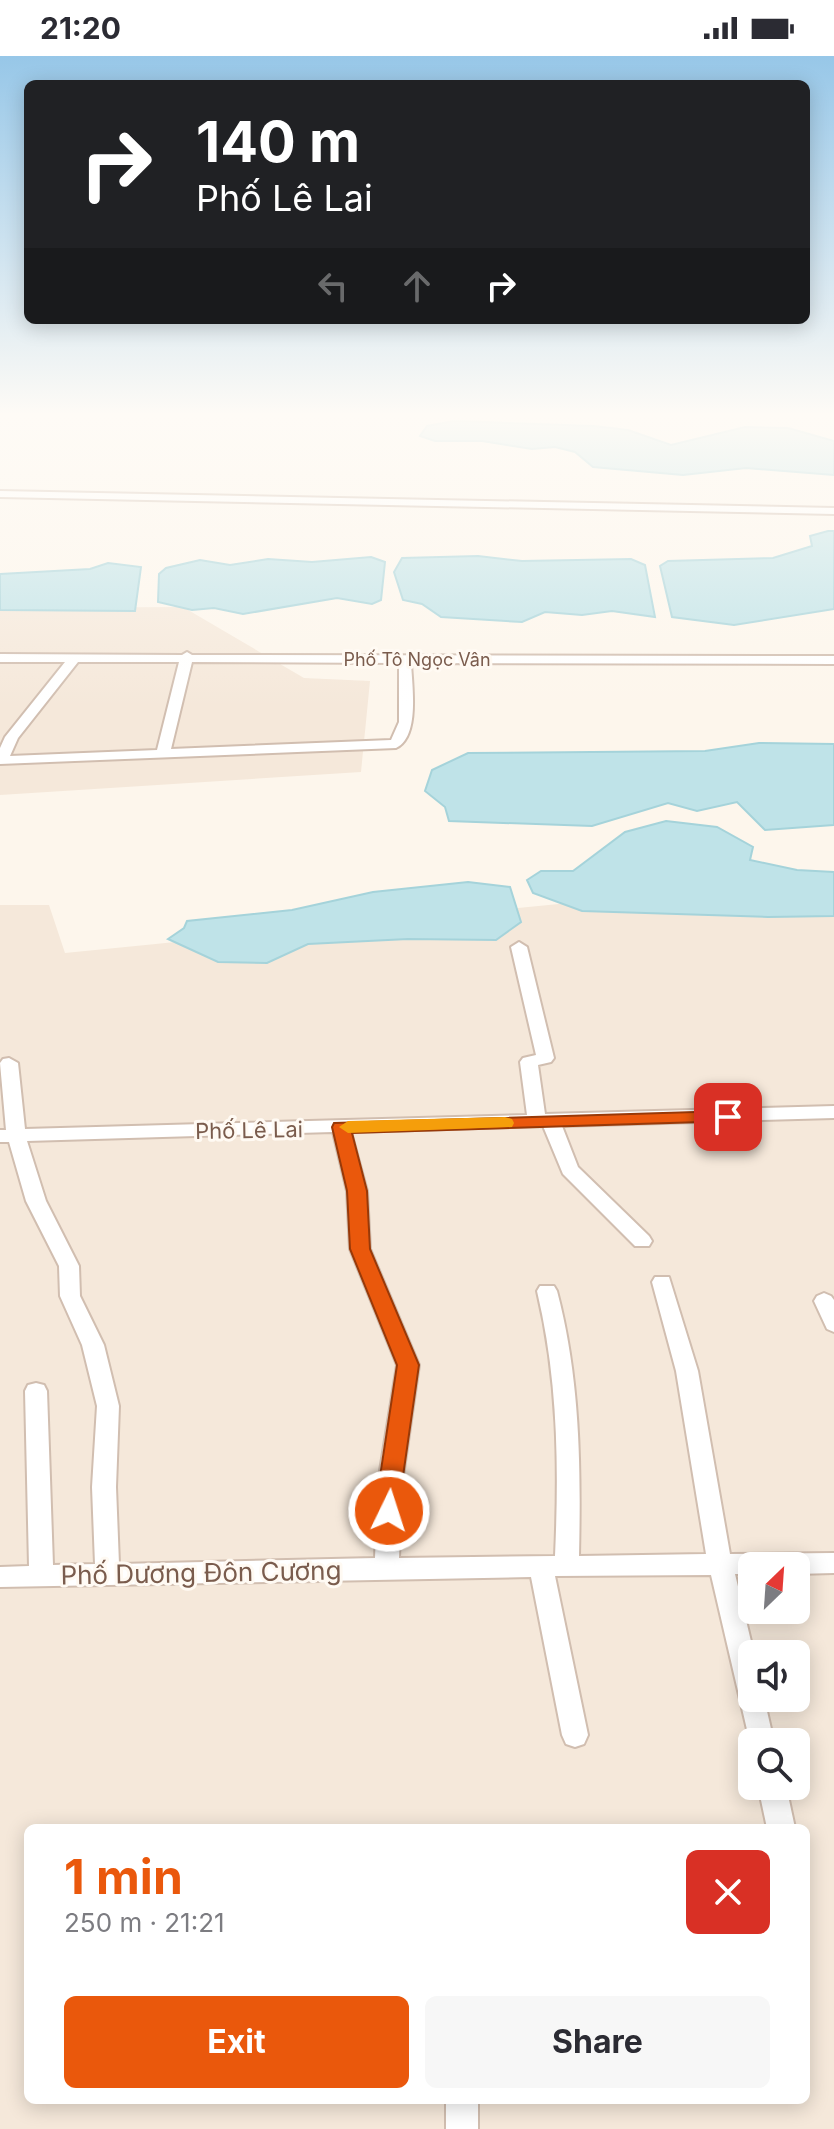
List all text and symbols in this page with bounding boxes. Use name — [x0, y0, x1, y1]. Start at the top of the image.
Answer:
text: 21:20 — [40, 10, 121, 46]
text: 140 m — [196, 108, 360, 176]
icon: right — [64, 112, 168, 216]
text: Phố Lê Lai — [196, 176, 373, 220]
icon: left — [311, 264, 355, 308]
icon: ahead — [395, 264, 439, 308]
icon: right — [479, 264, 523, 308]
street label: Phố Tô Ngọc Vân — [343, 649, 491, 670]
pin — [694, 1083, 762, 1151]
icon: arrive — [706, 1095, 750, 1139]
street label: Phố Lê Lai — [195, 1116, 303, 1144]
position arrow — [347, 1469, 431, 1553]
north arrow — [738, 1552, 810, 1624]
map controls — [738, 1552, 810, 1800]
street label: Phố Dương Đôn Cương — [60, 1555, 342, 1590]
button: sound — [738, 1640, 810, 1712]
button: search — [738, 1728, 810, 1800]
text: 1 min — [64, 1847, 183, 1906]
button: close — [686, 1850, 770, 1934]
text: 250 m · 21:21 — [64, 1907, 225, 1938]
button: Exit — [64, 1996, 409, 2088]
button: Share — [425, 1996, 770, 2088]

